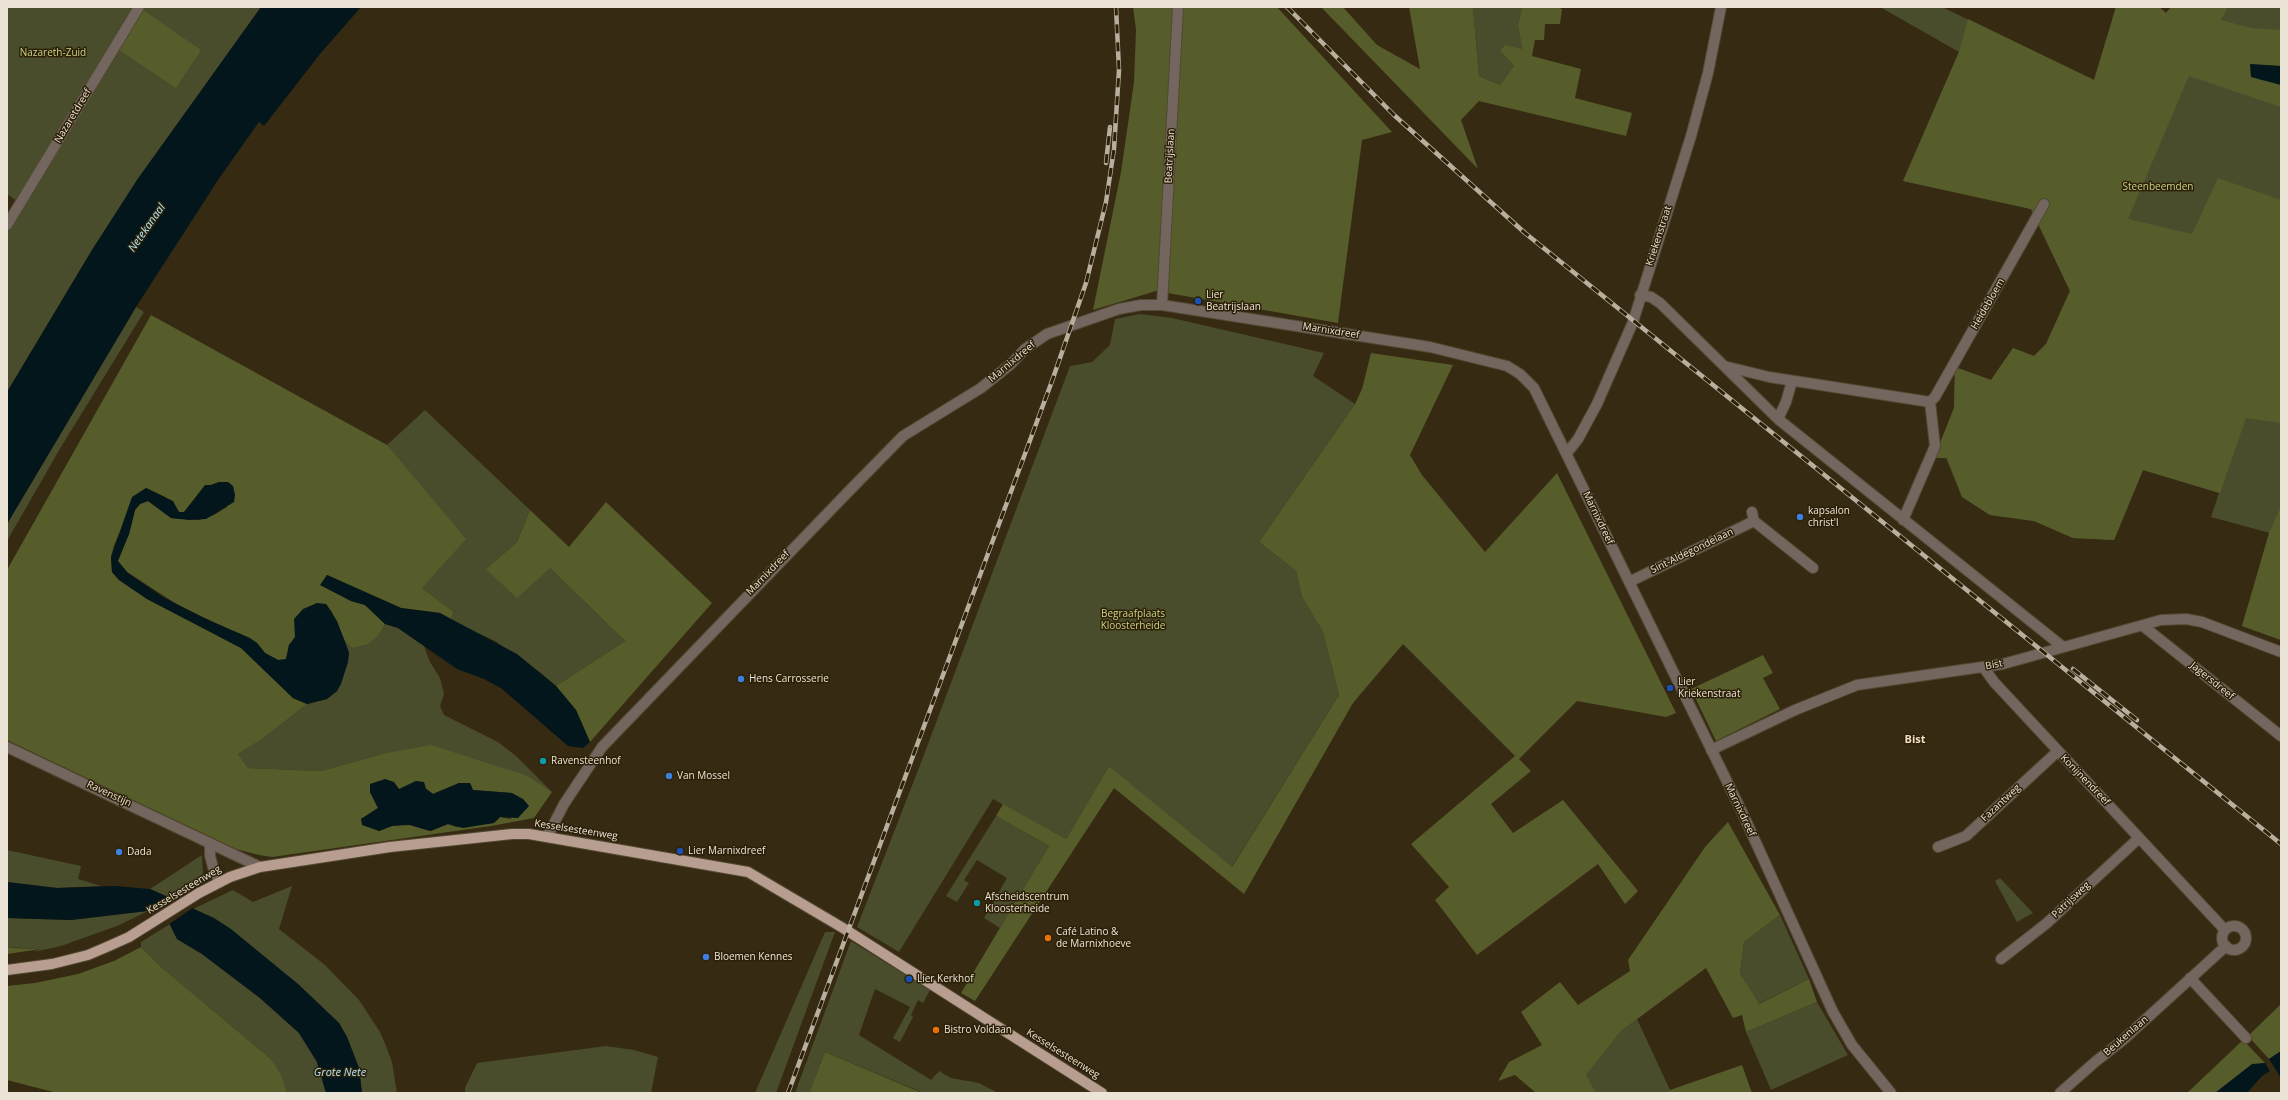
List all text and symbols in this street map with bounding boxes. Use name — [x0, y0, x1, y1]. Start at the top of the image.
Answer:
park label: Nazareth-Zuid — [20, 47, 86, 59]
street label: Nazaretdreef — [52, 87, 94, 145]
street label: Beatrijslaan — [1163, 128, 1177, 184]
park label: Steenbeemden — [2123, 181, 2193, 193]
water label: Netekanaal — [126, 201, 168, 255]
street label: Kriekenstraat — [1644, 204, 1674, 268]
street label: Heidebloem — [1969, 276, 2007, 332]
place label: Lier Beatrijslaan — [1206, 289, 1261, 312]
marker: Lier Beatrijslaan — [1193, 296, 1203, 306]
street label: Marnixdreef — [1302, 321, 1360, 341]
street label: Marnixdreef — [986, 339, 1038, 385]
street label: Marnixdreef — [1580, 490, 1616, 546]
place label: kapsalon christ'l — [1808, 505, 1850, 528]
marker: kapsalon christ'l — [1795, 512, 1805, 522]
street label: Sint-Aldegondelaan — [1649, 526, 1735, 576]
street label: Marnixdreef — [744, 548, 792, 598]
park label: Begraafplaats Kloosterheide — [1101, 608, 1165, 632]
street label: Bist — [1984, 657, 2004, 673]
street label: Jagersdreef — [2188, 660, 2236, 702]
place label: Hens Carrosserie — [749, 673, 829, 685]
marker: Hens Carrosserie — [736, 674, 746, 684]
place label: Lier Kriekenstraat — [1678, 676, 1740, 700]
marker: Lier Kriekenstraat — [1665, 683, 1675, 693]
district label: Bist — [1905, 733, 1925, 747]
street label: Konijnendreef — [2058, 752, 2112, 808]
place label: Ravensteenhof — [551, 755, 621, 767]
marker: Ravensteenhof — [538, 756, 548, 766]
place label: Van Mossel — [677, 770, 730, 782]
marker: Van Mossel — [664, 771, 674, 781]
street label: Ravenstijn — [85, 778, 133, 810]
street label: Marnixdreef — [1722, 782, 1758, 838]
street label: Fazantweg — [1979, 782, 2023, 824]
street label: Kesselsesteenweg — [533, 817, 619, 843]
place label: Lier Marnixdreef — [688, 845, 765, 857]
place label: Dada — [127, 846, 151, 858]
marker: Lier Marnixdreef — [675, 846, 685, 856]
marker: Dada — [114, 847, 124, 857]
street label: Kesselsesteenweg — [145, 863, 223, 917]
street label: Patrijsweg — [2049, 879, 2093, 921]
place label: Afscheidscentrum Kloosterheide — [985, 891, 1069, 914]
marker: Afscheidscentrum Kloosterheide — [972, 898, 982, 908]
place label: Café Latino & de Marnixhoeve — [1056, 926, 1131, 950]
marker: Café Latino & de Marnixhoeve — [1043, 933, 1053, 943]
place label: Bloemen Kennes — [714, 951, 793, 963]
marker: Bloemen Kennes — [701, 952, 711, 962]
place label: Lier Kerkhof — [917, 973, 974, 985]
marker: Lier Kerkhof — [904, 974, 914, 984]
street label: Beukenlaan — [2101, 1013, 2151, 1059]
place label: Bistro Voldaan — [944, 1024, 1012, 1036]
marker: Bistro Voldaan — [931, 1025, 941, 1035]
street label: Kesselsesteenweg — [1024, 1027, 1102, 1081]
water label: Grote Nete — [314, 1066, 366, 1080]

